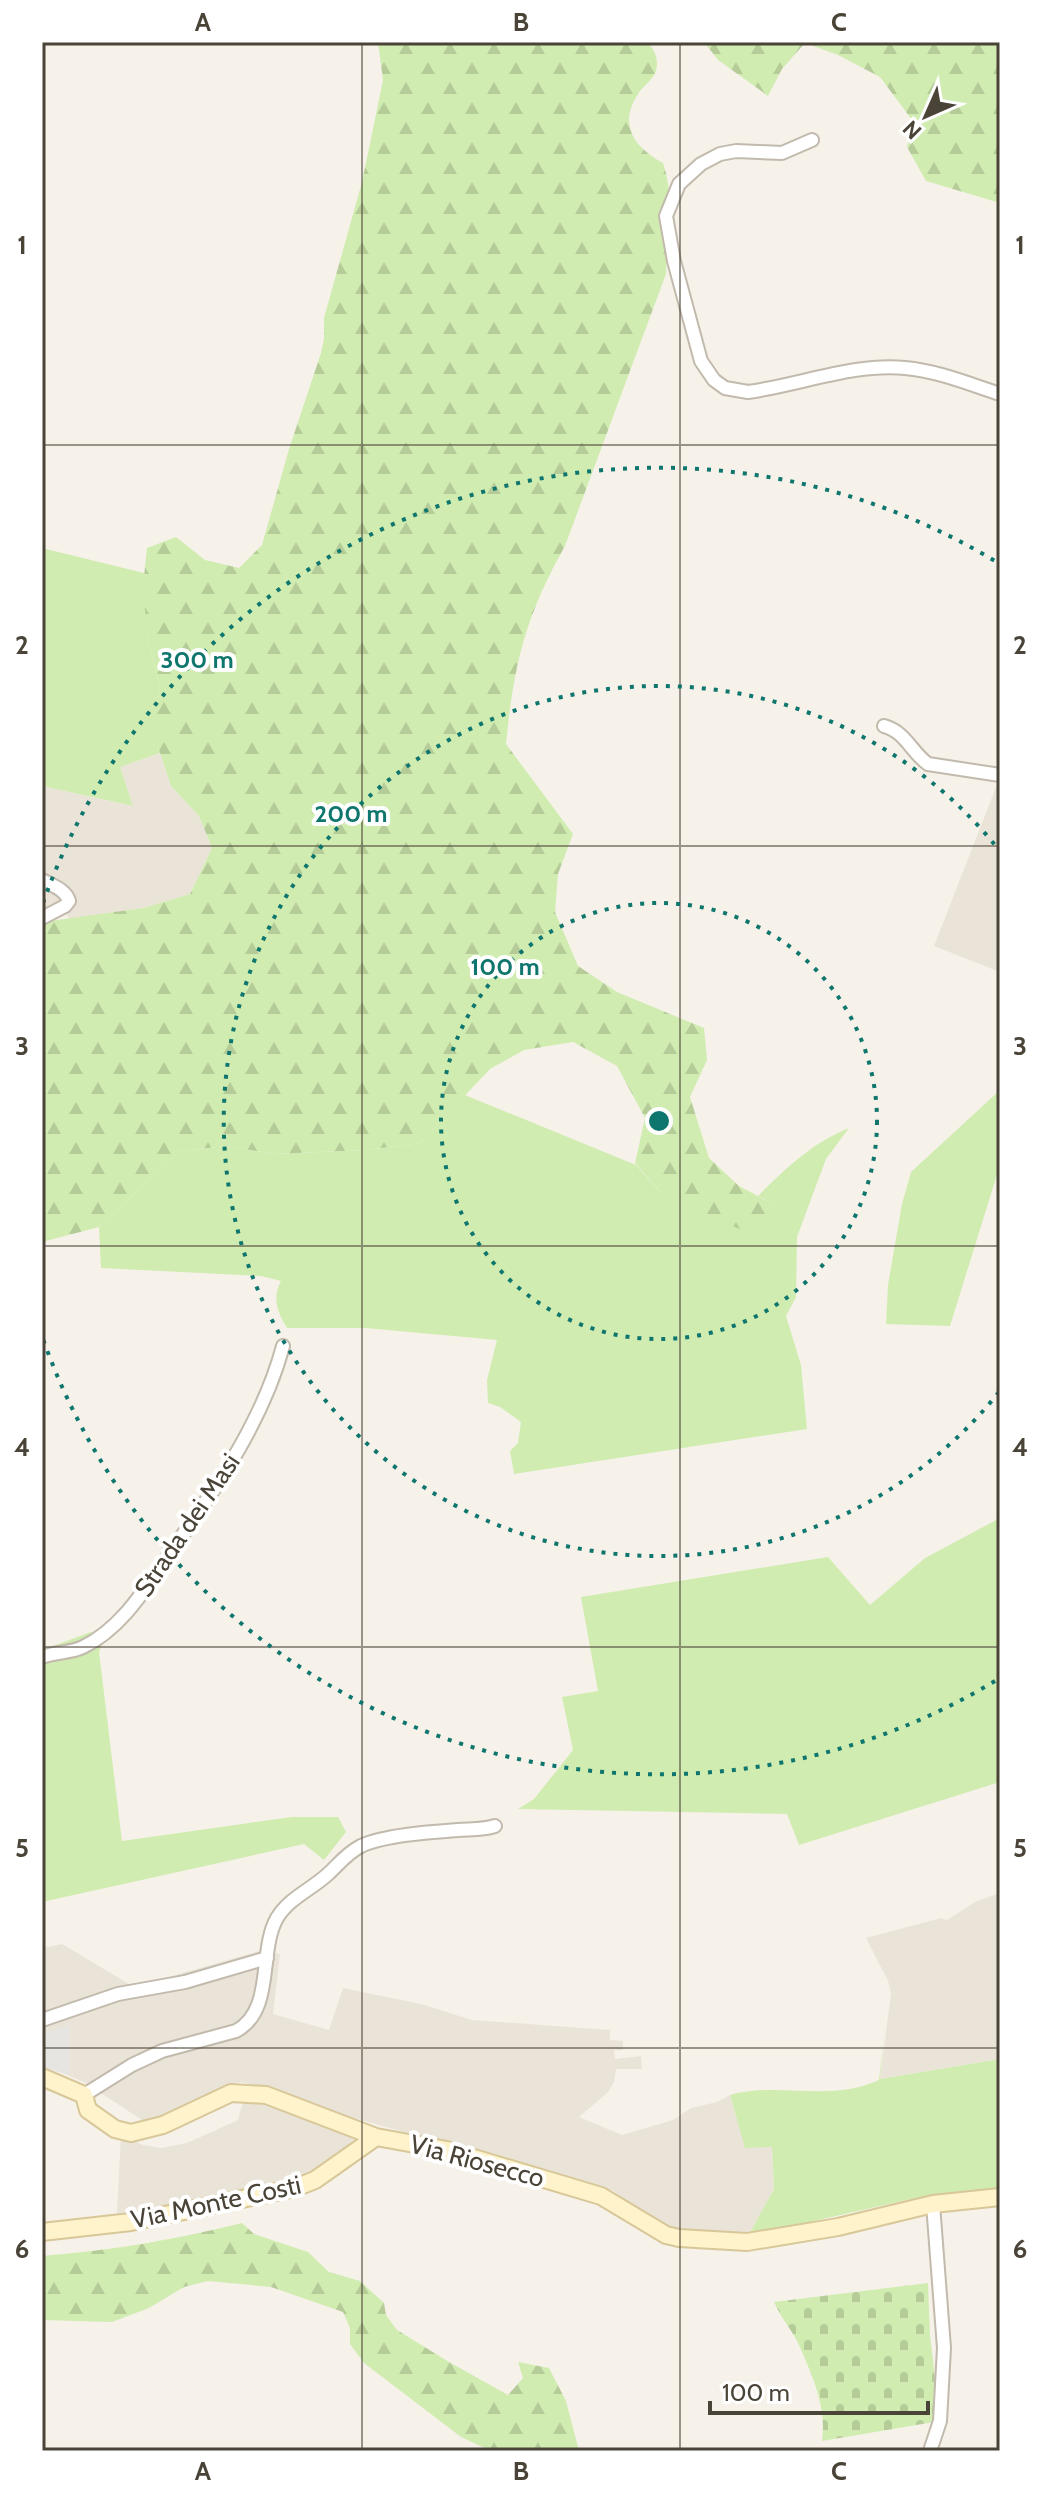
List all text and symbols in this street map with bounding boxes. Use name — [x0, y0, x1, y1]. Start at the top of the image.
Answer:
text: A — [195, 6, 212, 38]
text: B — [513, 6, 529, 38]
text: C — [831, 6, 847, 38]
north arrow — [886, 76, 966, 156]
text: N — [897, 115, 927, 145]
text: 1 — [17, 229, 27, 261]
text: 1 — [1015, 229, 1025, 261]
text: 2 — [15, 629, 29, 661]
text: 2 — [1013, 629, 1027, 661]
text: 300 m — [160, 645, 234, 674]
text: 200 m — [315, 799, 387, 828]
text: 100 m — [470, 952, 540, 981]
text: 3 — [15, 1030, 29, 1062]
text: 3 — [1013, 1030, 1027, 1062]
centre of rings — [645, 1107, 673, 1135]
text: 4 — [14, 1431, 30, 1463]
text: 4 — [1012, 1431, 1028, 1463]
street label: Strada dei Masi — [127, 1447, 247, 1603]
text: 5 — [15, 1832, 29, 1864]
text: 5 — [1013, 1832, 1027, 1864]
street label: Via Riosecco — [406, 2128, 548, 2194]
street label: Via Monte Costi — [128, 2168, 304, 2236]
text: 6 — [15, 2233, 29, 2265]
text: 6 — [1013, 2233, 1027, 2265]
scale bar — [710, 2365, 928, 2415]
text: 100 m — [722, 2378, 790, 2407]
text: A — [195, 2455, 212, 2487]
text: B — [513, 2455, 529, 2487]
text: C — [831, 2455, 847, 2487]

